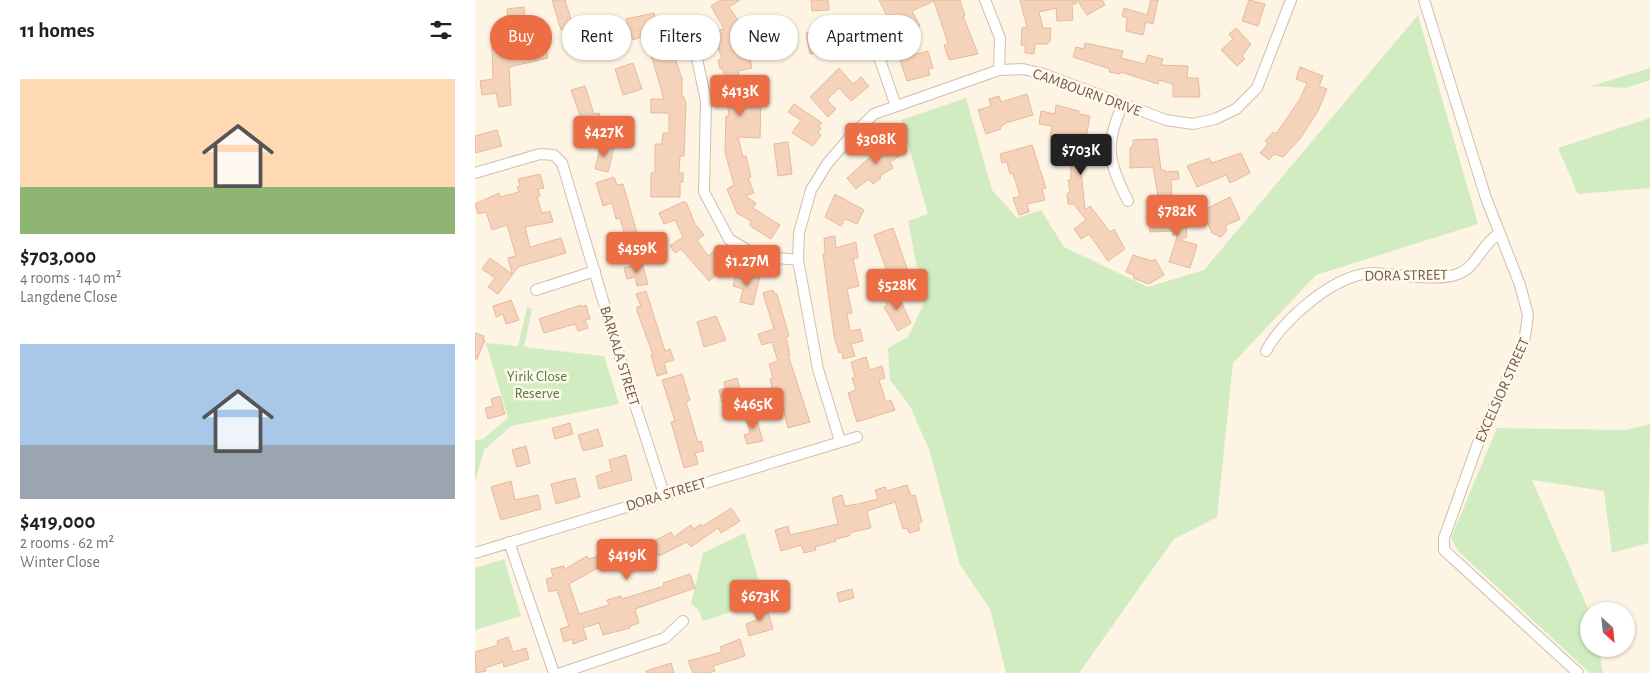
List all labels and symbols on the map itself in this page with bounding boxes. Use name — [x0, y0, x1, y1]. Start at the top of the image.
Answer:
street label: CAMBOURN DRIVE — [1031, 66, 1143, 119]
pin: $413K — [705, 74, 775, 117]
pin: $427K — [569, 116, 639, 158]
pin: $308K — [841, 122, 911, 165]
pin: $703K — [1046, 134, 1116, 176]
pin: $782K — [1142, 194, 1212, 237]
pin: $459K — [602, 232, 672, 274]
pin: $1.27M — [706, 244, 788, 287]
street label: DORA STREET — [1364, 267, 1448, 284]
pin: $528K — [862, 268, 932, 311]
street label: BARKALA STREET — [597, 304, 642, 409]
street label: EXCELSIOR STREET — [1473, 335, 1532, 445]
park label: Yirik Close Reserve — [507, 369, 567, 401]
pin: $465K — [718, 388, 788, 430]
street label: DORA STREET — [624, 475, 709, 514]
pin: $419K — [592, 538, 662, 581]
pin: $673K — [725, 580, 795, 622]
north arrow — [1580, 602, 1635, 658]

